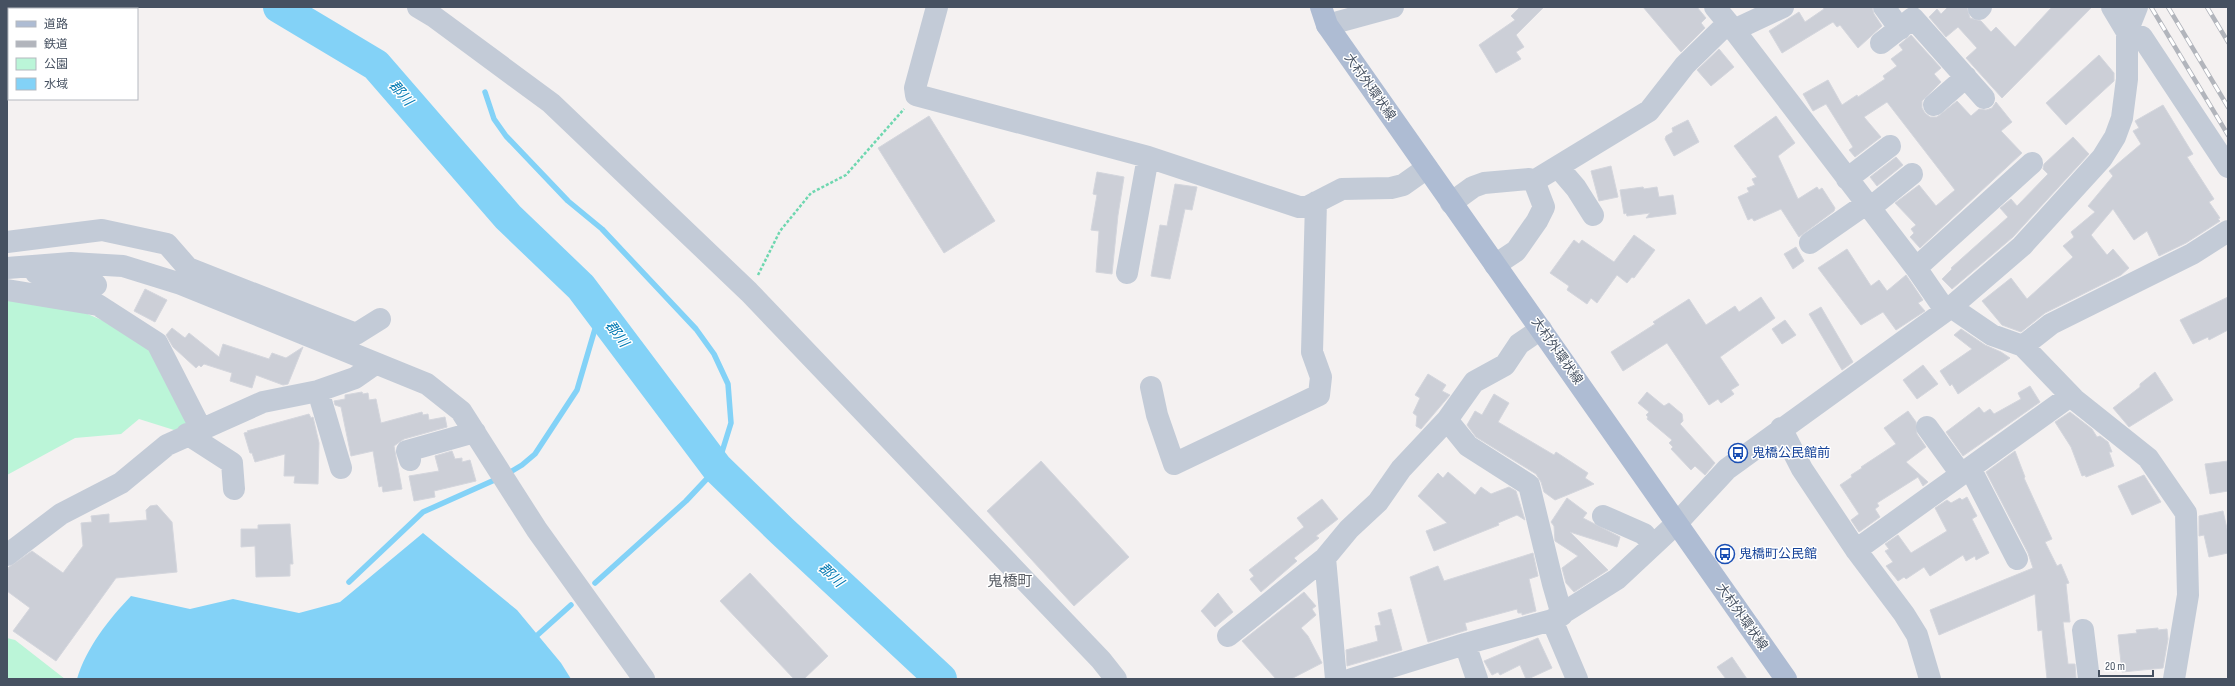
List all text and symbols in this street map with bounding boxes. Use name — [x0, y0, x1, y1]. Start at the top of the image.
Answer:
legend — [8, 8, 138, 100]
text: 道路 — [44, 17, 68, 32]
text: 鉄道 — [44, 37, 68, 52]
street label: 大村外環状線 — [1341, 50, 1399, 124]
text: 公園 — [44, 57, 68, 72]
text: 水域 — [44, 77, 68, 92]
water label: 郡川 — [385, 77, 418, 111]
street label: 大村外環状線 — [1528, 314, 1586, 388]
water label: 郡川 — [602, 318, 633, 352]
bus stop icon: 鬼橋公民館前 — [1727, 442, 1749, 464]
place label: 鬼橋公民館前 — [1752, 445, 1830, 461]
bus stop icon: 鬼橋町公民館 — [1714, 543, 1736, 565]
place label: 鬼橋町公民館 — [1739, 546, 1817, 562]
water label: 郡川 — [815, 559, 848, 592]
district label: 鬼橋町 — [987, 572, 1033, 591]
street label: 大村外環状線 — [1713, 580, 1771, 654]
scale bar — [2099, 652, 2153, 678]
text: 20 m — [2105, 659, 2125, 674]

